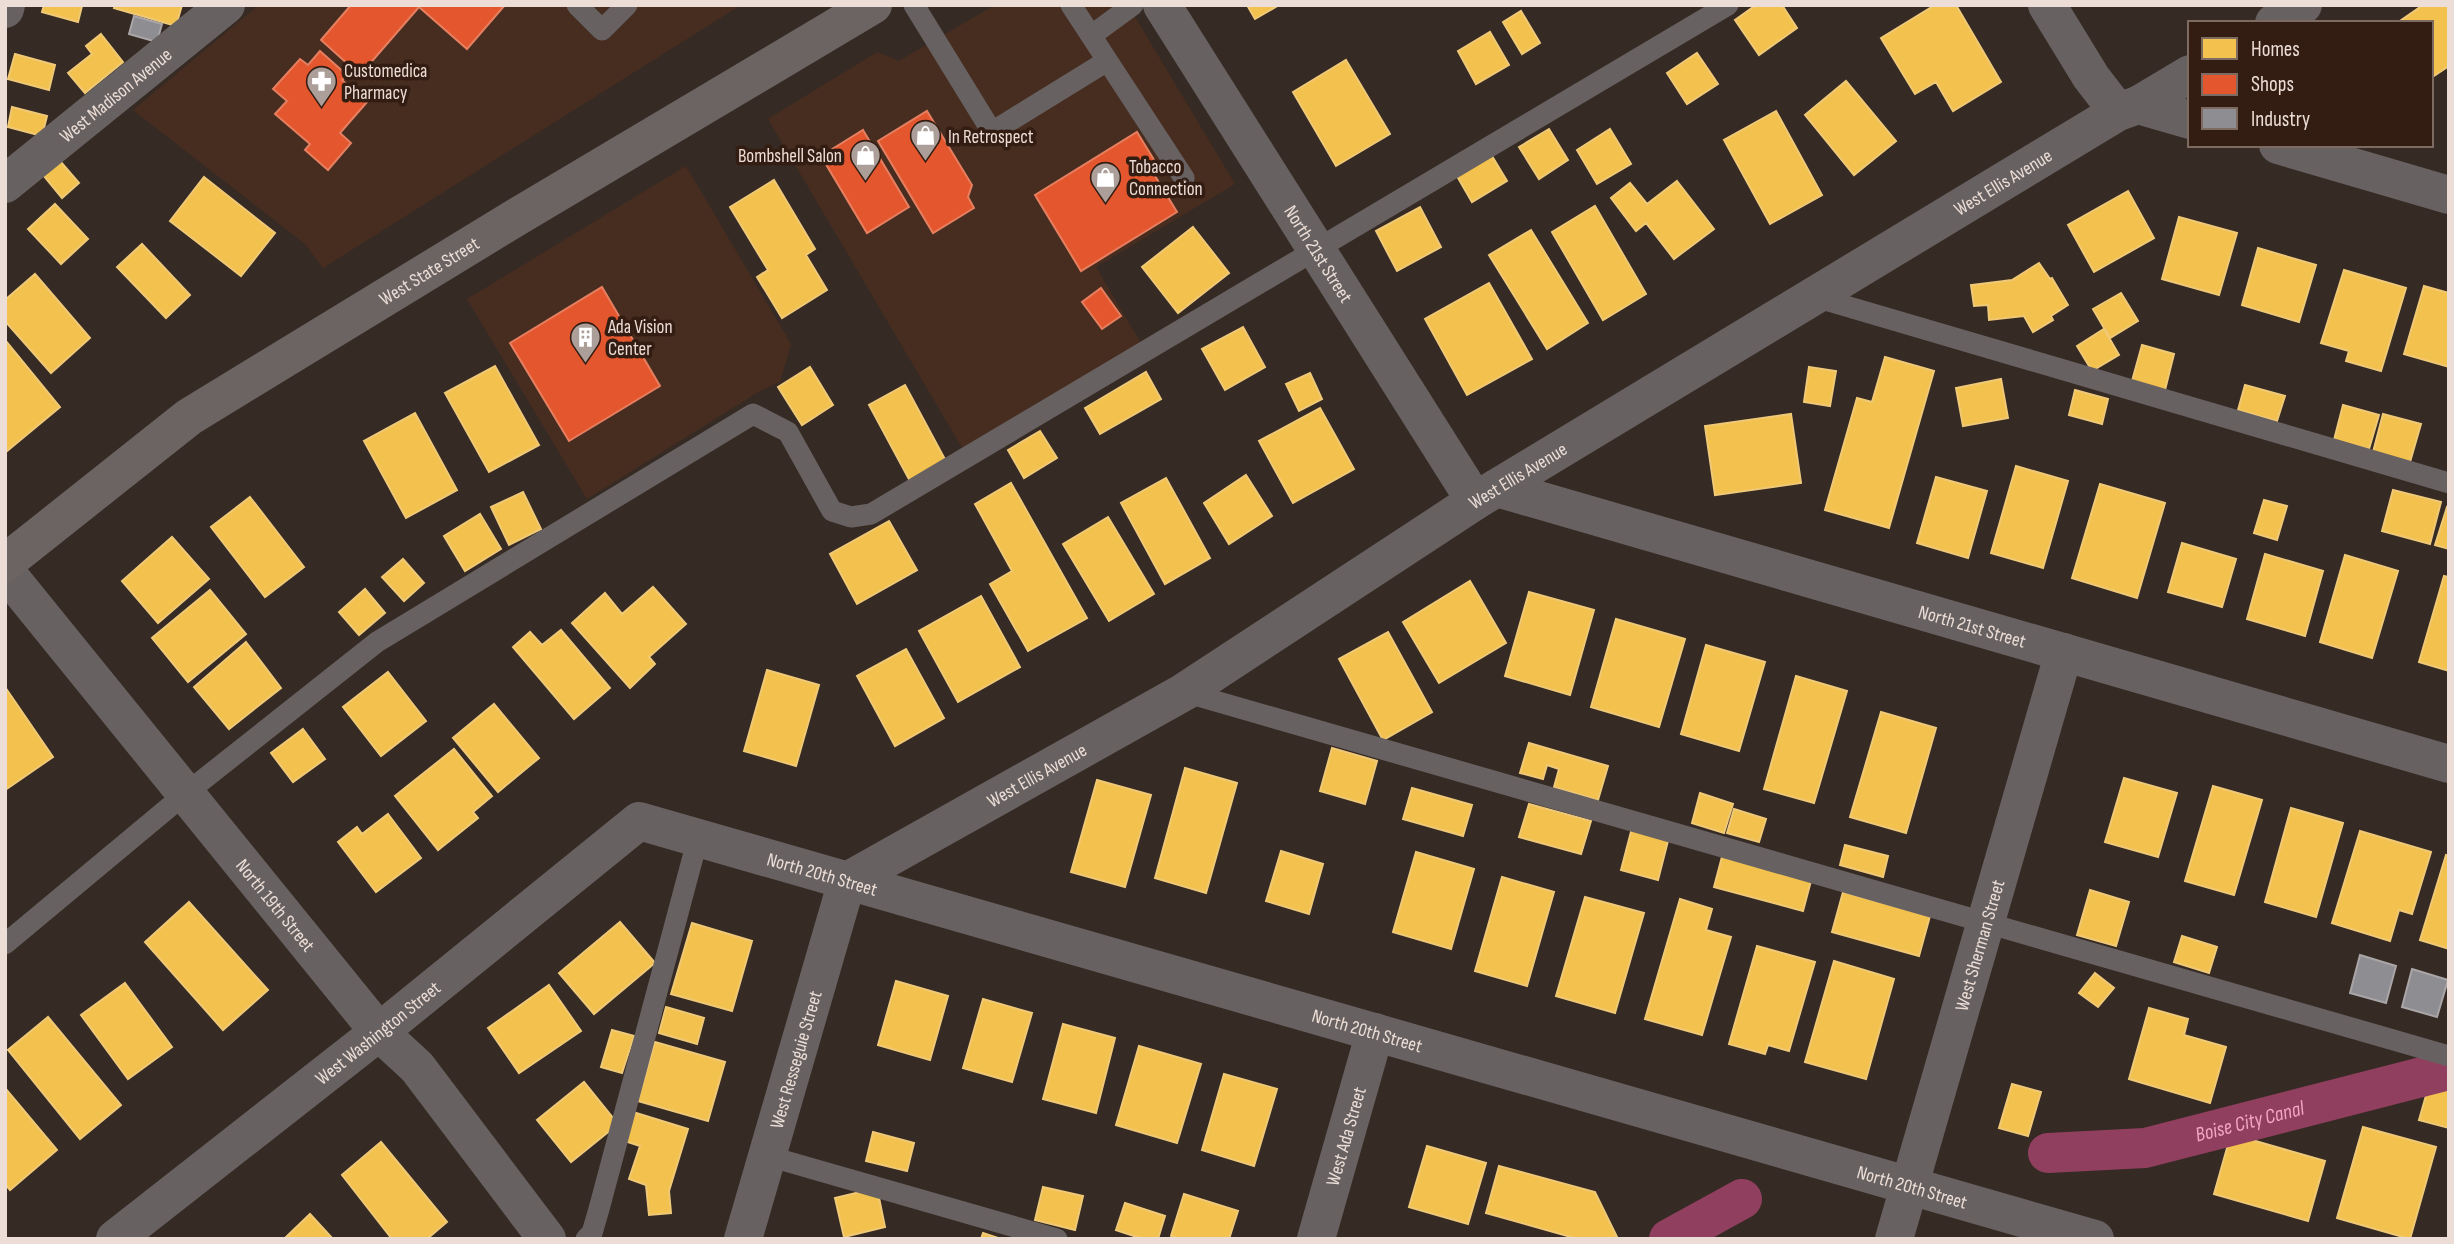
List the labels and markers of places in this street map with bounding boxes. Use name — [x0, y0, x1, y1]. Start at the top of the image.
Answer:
place label: Customedica Pharmacy — [344, 60, 427, 105]
pharmacy icon: Customedica Pharmacy — [304, 64, 338, 108]
shop icon: In Retrospect — [908, 119, 942, 163]
place label: In Retrospect — [948, 126, 1034, 149]
shop icon: Bombshell Salon — [848, 138, 882, 182]
place label: Bombshell Salon — [738, 145, 842, 168]
place label: Tobacco Connection — [1129, 156, 1203, 201]
shop icon: Tobacco Connection — [1089, 160, 1123, 204]
place label: Ada Vision Center — [607, 316, 673, 361]
building icon: Ada Vision Center — [568, 320, 602, 364]

